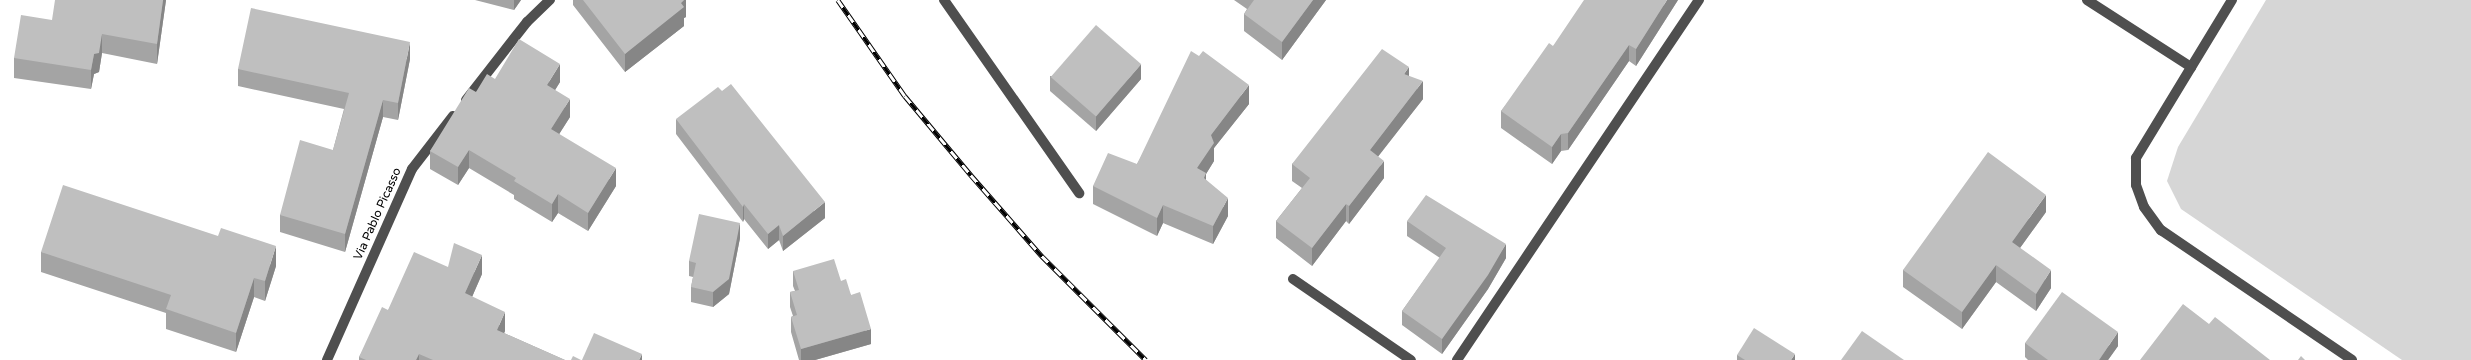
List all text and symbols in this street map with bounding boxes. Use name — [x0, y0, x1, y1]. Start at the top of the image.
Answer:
street label: Via Pablo Picasso — [351, 166, 405, 262]

